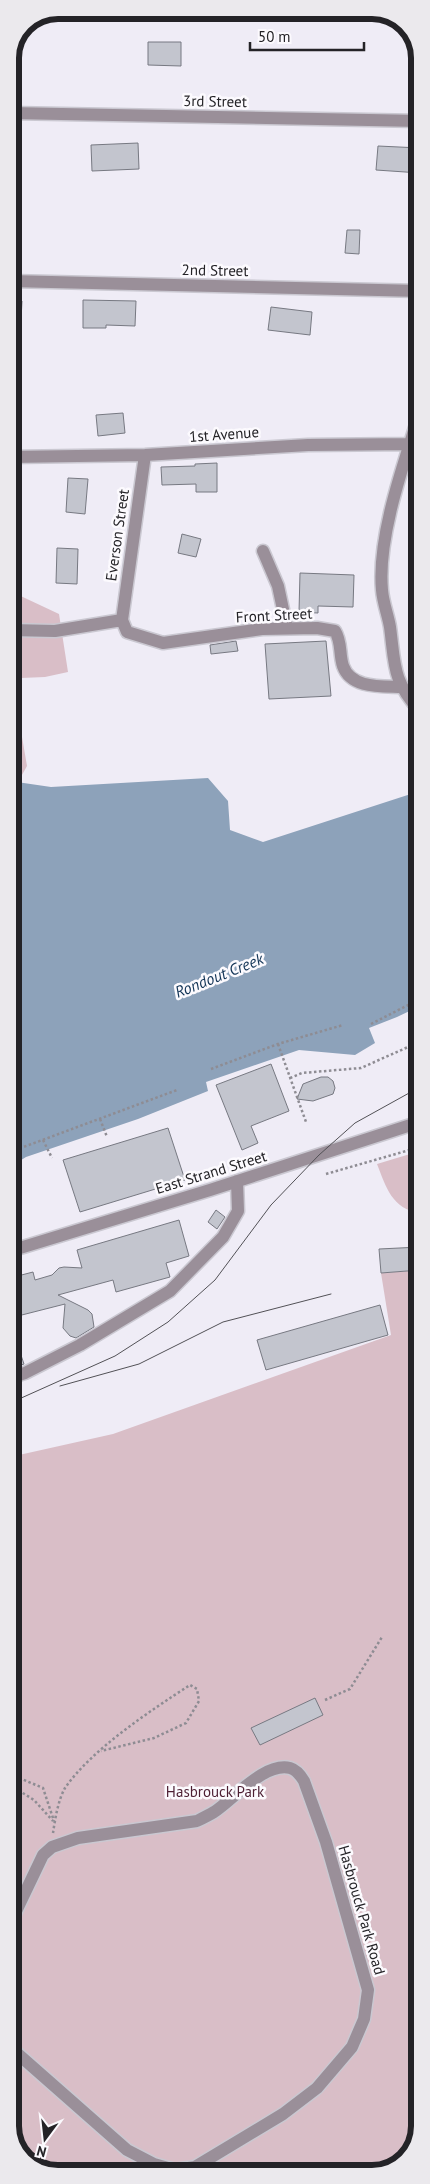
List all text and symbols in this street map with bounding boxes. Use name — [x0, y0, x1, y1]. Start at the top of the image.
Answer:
scale bar — [250, 20, 364, 52]
text: 50 m — [258, 27, 291, 46]
street label: 3rd Street — [183, 91, 247, 111]
street label: 2nd Street — [181, 260, 249, 280]
street label: 1st Avenue — [188, 422, 260, 446]
street label: Everson Street — [101, 488, 133, 582]
street label: Front Street — [235, 604, 313, 626]
water label: Rondout Creek — [172, 948, 267, 1002]
street label: East Strand Street — [153, 1146, 269, 1198]
park label: Hasbrouck Park — [166, 1782, 265, 1801]
street label: Hasbrouck Park Road — [334, 1843, 390, 1977]
north arrow — [20, 2114, 70, 2164]
text: N — [35, 2142, 48, 2161]

